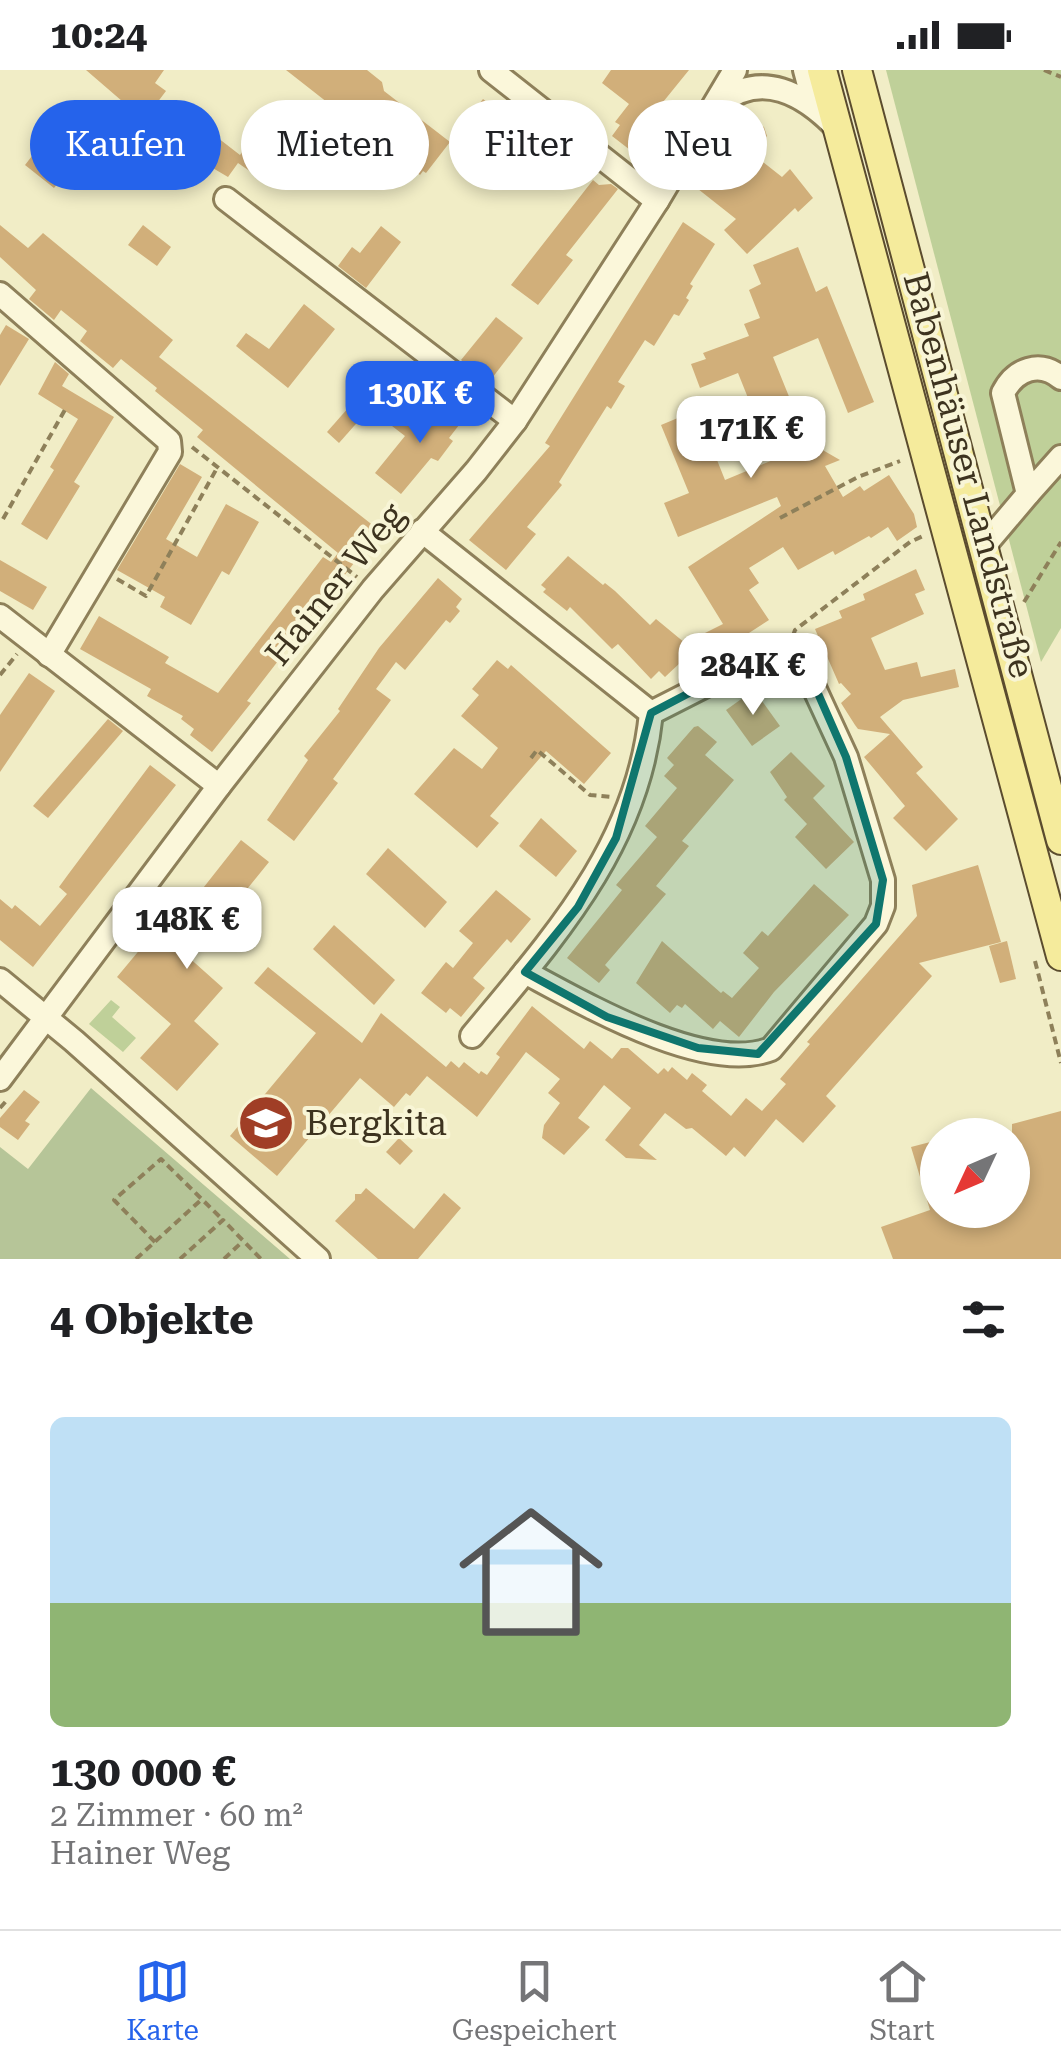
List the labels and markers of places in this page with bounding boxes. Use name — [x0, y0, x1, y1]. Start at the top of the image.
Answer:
pin: 130K € — [339, 361, 501, 446]
pin: 171K € — [670, 396, 832, 481]
pin: 284K € — [672, 633, 834, 718]
pin: 148K € — [106, 887, 268, 972]
school or university icon: Bergkita — [236, 1093, 296, 1153]
place label: Bergkita — [305, 1103, 447, 1144]

